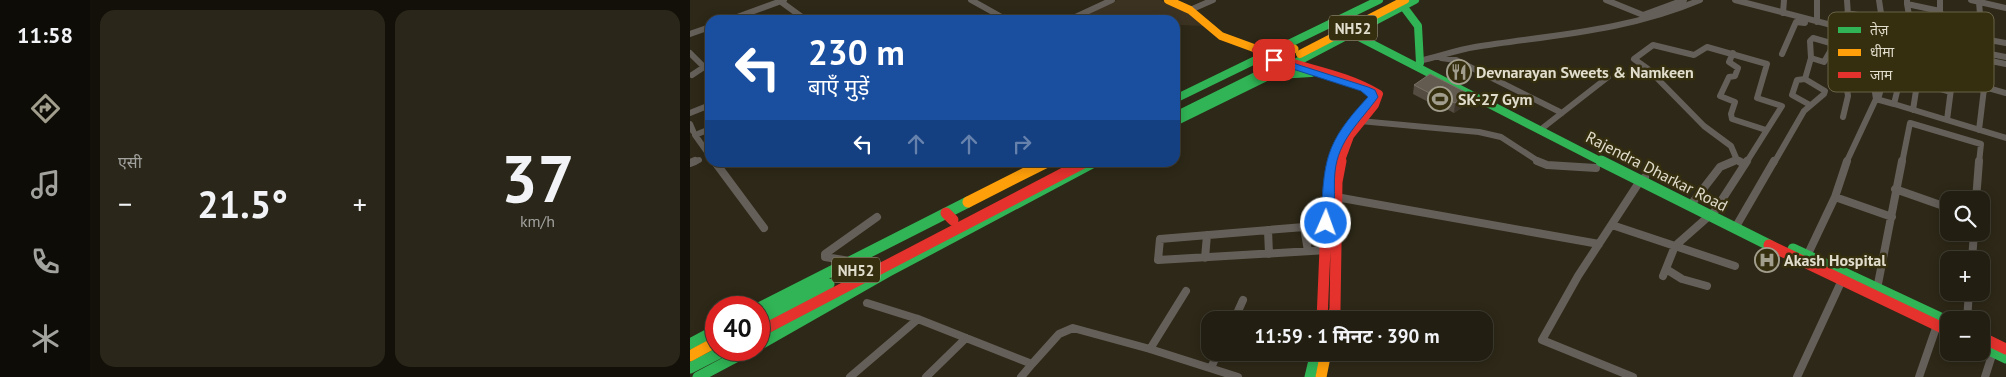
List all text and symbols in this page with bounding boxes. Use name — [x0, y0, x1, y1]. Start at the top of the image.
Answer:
legend — [1828, 12, 1994, 92]
road number: NH52 — [1329, 15, 1377, 40]
text: 11:58 — [17, 21, 73, 49]
text: तेज़ — [1870, 21, 1889, 39]
text: 230 m — [808, 29, 905, 75]
icon: left — [725, 35, 790, 100]
pin — [1253, 39, 1295, 81]
text: धीमा — [1870, 43, 1895, 61]
icon: arrive — [1260, 46, 1288, 74]
restaurant icon: Devnarayan Sweets & Namkeen — [1446, 59, 1472, 85]
place label: Devnarayan Sweets & Namkeen — [1476, 62, 1694, 82]
text: जाम — [1870, 66, 1893, 84]
text: बाएँ मुड़ें — [808, 73, 869, 101]
sports icon: SK-27 Gym — [1427, 86, 1453, 112]
place label: SK-27 Gym — [1458, 89, 1532, 109]
icon: directions — [28, 91, 63, 126]
street label: Rajendra Dharkar Road — [1583, 127, 1731, 215]
icon: left — [849, 130, 877, 158]
icon: ahead — [902, 130, 930, 158]
icon: ahead — [955, 130, 983, 158]
icon: right — [1008, 130, 1036, 158]
text: 37 — [501, 136, 574, 220]
text: एसी — [118, 152, 142, 172]
icon: music — [28, 167, 63, 202]
text: 21.5° — [197, 179, 288, 228]
text: − — [118, 185, 132, 222]
text: + — [353, 185, 367, 222]
map controls — [1940, 191, 1990, 361]
button: search — [1940, 191, 1990, 241]
position arrow — [1299, 196, 1351, 248]
text: km/h — [520, 211, 555, 231]
icon: phone — [28, 244, 63, 279]
hospital icon: Akash Hospital — [1754, 247, 1780, 273]
place label: Akash Hospital — [1784, 250, 1886, 270]
button: + — [1940, 251, 1990, 301]
road number: NH52 — [832, 258, 880, 282]
speed limit sign: 40 — [705, 296, 770, 361]
button: − — [1940, 311, 1990, 361]
icon: climate — [28, 321, 63, 356]
text: 11:59 · 1 मिनट · 390 m — [1255, 324, 1439, 348]

